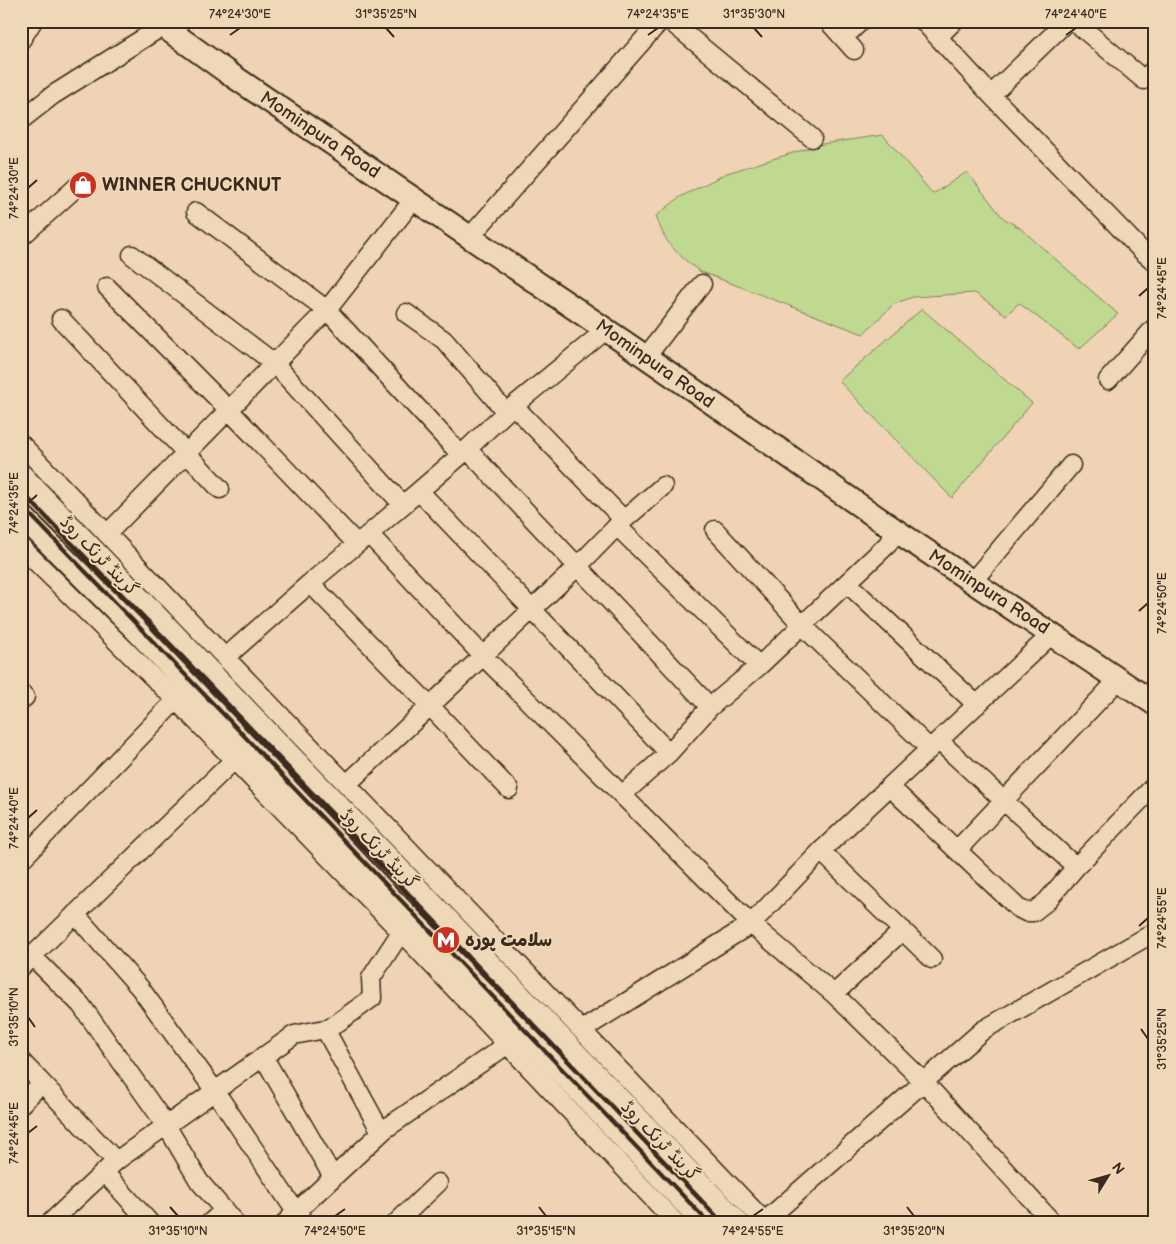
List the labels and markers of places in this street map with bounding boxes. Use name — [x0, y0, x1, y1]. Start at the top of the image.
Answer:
shop icon: WINNER CHUCKNUT — [68, 170, 98, 200]
place label: WINNER CHUCKNUT — [102, 175, 282, 196]
metro station icon: سلامت پورہ — [431, 925, 461, 955]
place label: سلامت پورہ — [465, 930, 552, 952]

